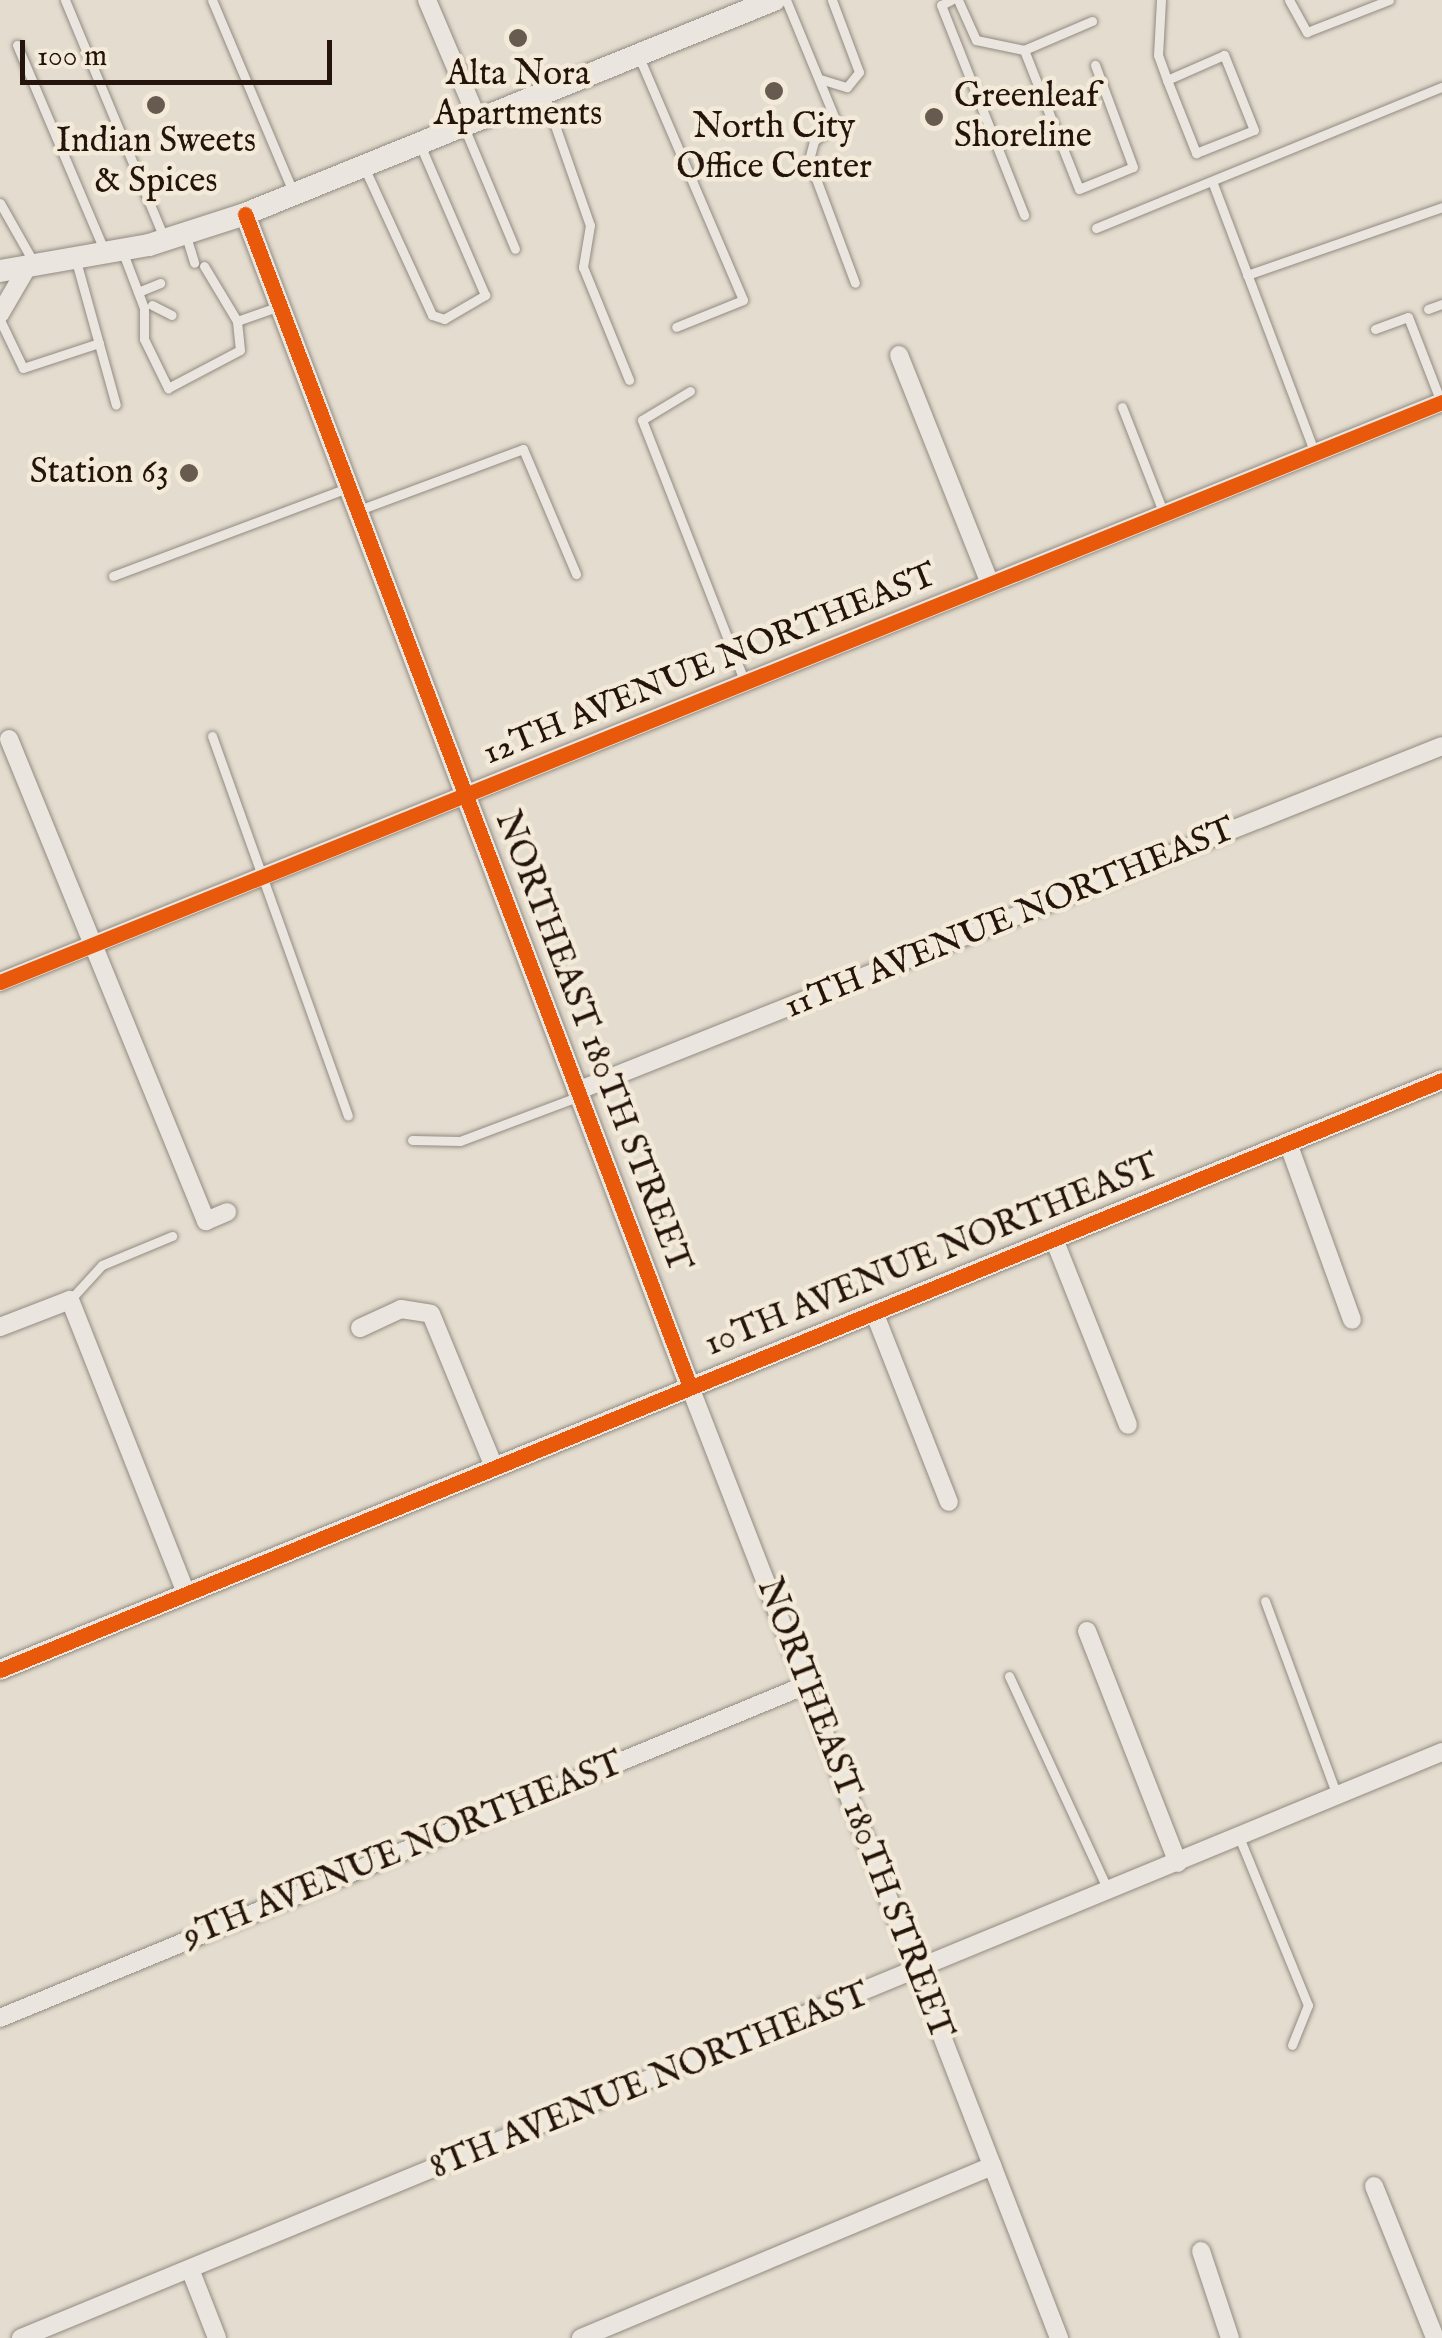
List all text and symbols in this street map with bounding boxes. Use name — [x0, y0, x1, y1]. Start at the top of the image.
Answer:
scale bar — [25, 20, 338, 82]
marker: Alta Nora Apartments — [507, 27, 529, 49]
text: 100 m — [37, 38, 107, 76]
place label: Alta Nora Apartments — [434, 54, 602, 136]
place label: Greenleaf Shoreline — [954, 76, 1099, 158]
marker: North City Office Center — [763, 80, 785, 102]
marker: Indian Sweets & Spices — [145, 94, 167, 116]
marker: Greenleaf Shoreline — [923, 106, 945, 128]
place label: North City Office Center — [676, 107, 872, 189]
place label: Indian Sweets & Spices — [56, 121, 256, 203]
place label: Station 63 — [30, 452, 169, 494]
marker: Station 63 — [178, 462, 200, 484]
street label: 12TH AVENUE NORTHEAST — [477, 555, 943, 775]
street label: NORTHEAST 180TH STREET — [485, 806, 699, 1278]
street label: 11TH AVENUE NORTHEAST — [779, 809, 1241, 1029]
street label: 10TH AVENUE NORTHEAST — [699, 1146, 1165, 1366]
street label: NORTHEAST 180TH STREET — [747, 1573, 961, 2045]
street label: 9TH AVENUE NORTHEAST — [177, 1743, 629, 1959]
street label: 8TH AVENUE NORTHEAST — [425, 1975, 875, 2189]

